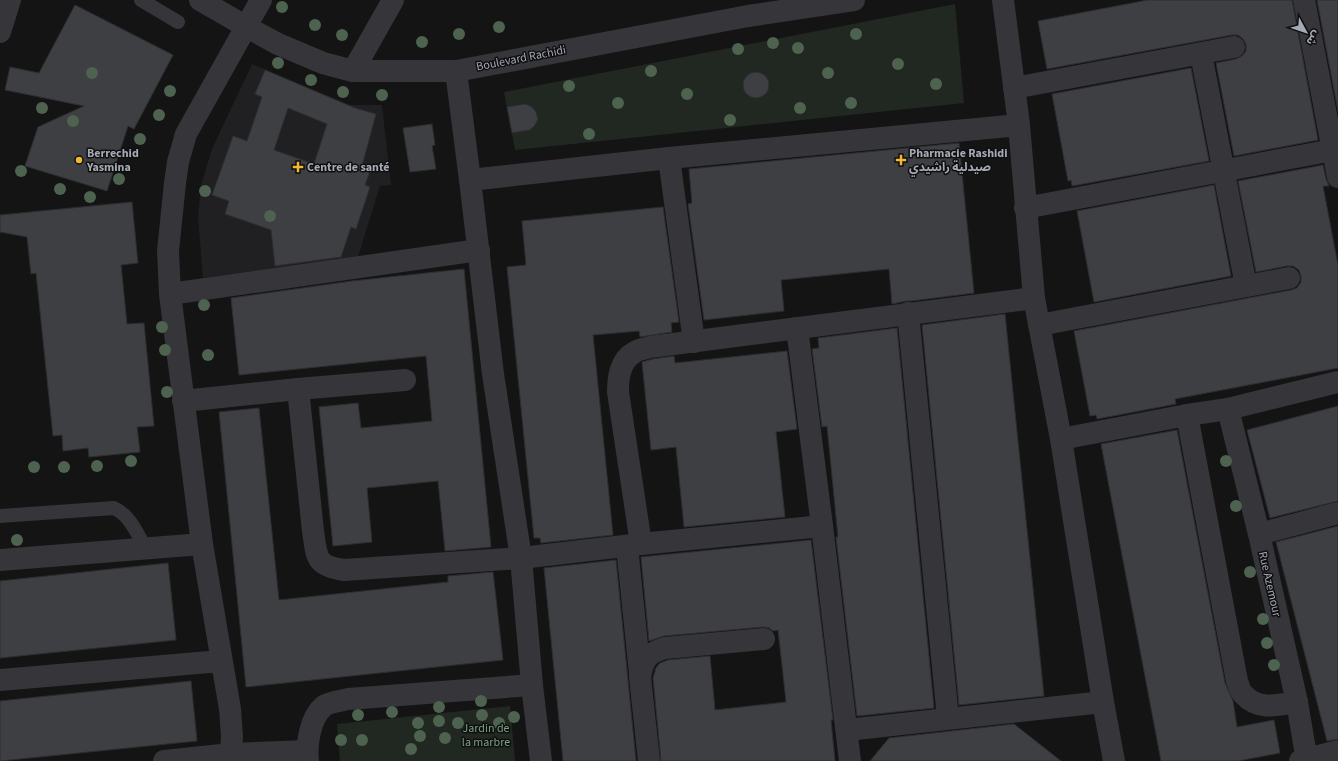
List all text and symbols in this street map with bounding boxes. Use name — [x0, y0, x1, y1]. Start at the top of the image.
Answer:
north arrow — [1286, 12, 1326, 52]
text: ش — [1303, 28, 1324, 49]
street label: Boulevard Rachidi — [475, 41, 567, 76]
place label: Berrechid Yasmina — [86, 145, 139, 176]
place label: Pharmacie Rashidi صيدلية راشيدي — [909, 145, 1008, 177]
marker: Berrechid Yasmina — [74, 155, 84, 165]
marker: Pharmacie Rashidi صيدلية راشيدي — [896, 155, 906, 165]
place label: Centre de santé — [307, 159, 390, 176]
marker: Centre de santé — [292, 161, 304, 173]
street label: Rue Azemour — [1254, 550, 1285, 619]
park label: Jardin de la marbre — [462, 720, 510, 751]

